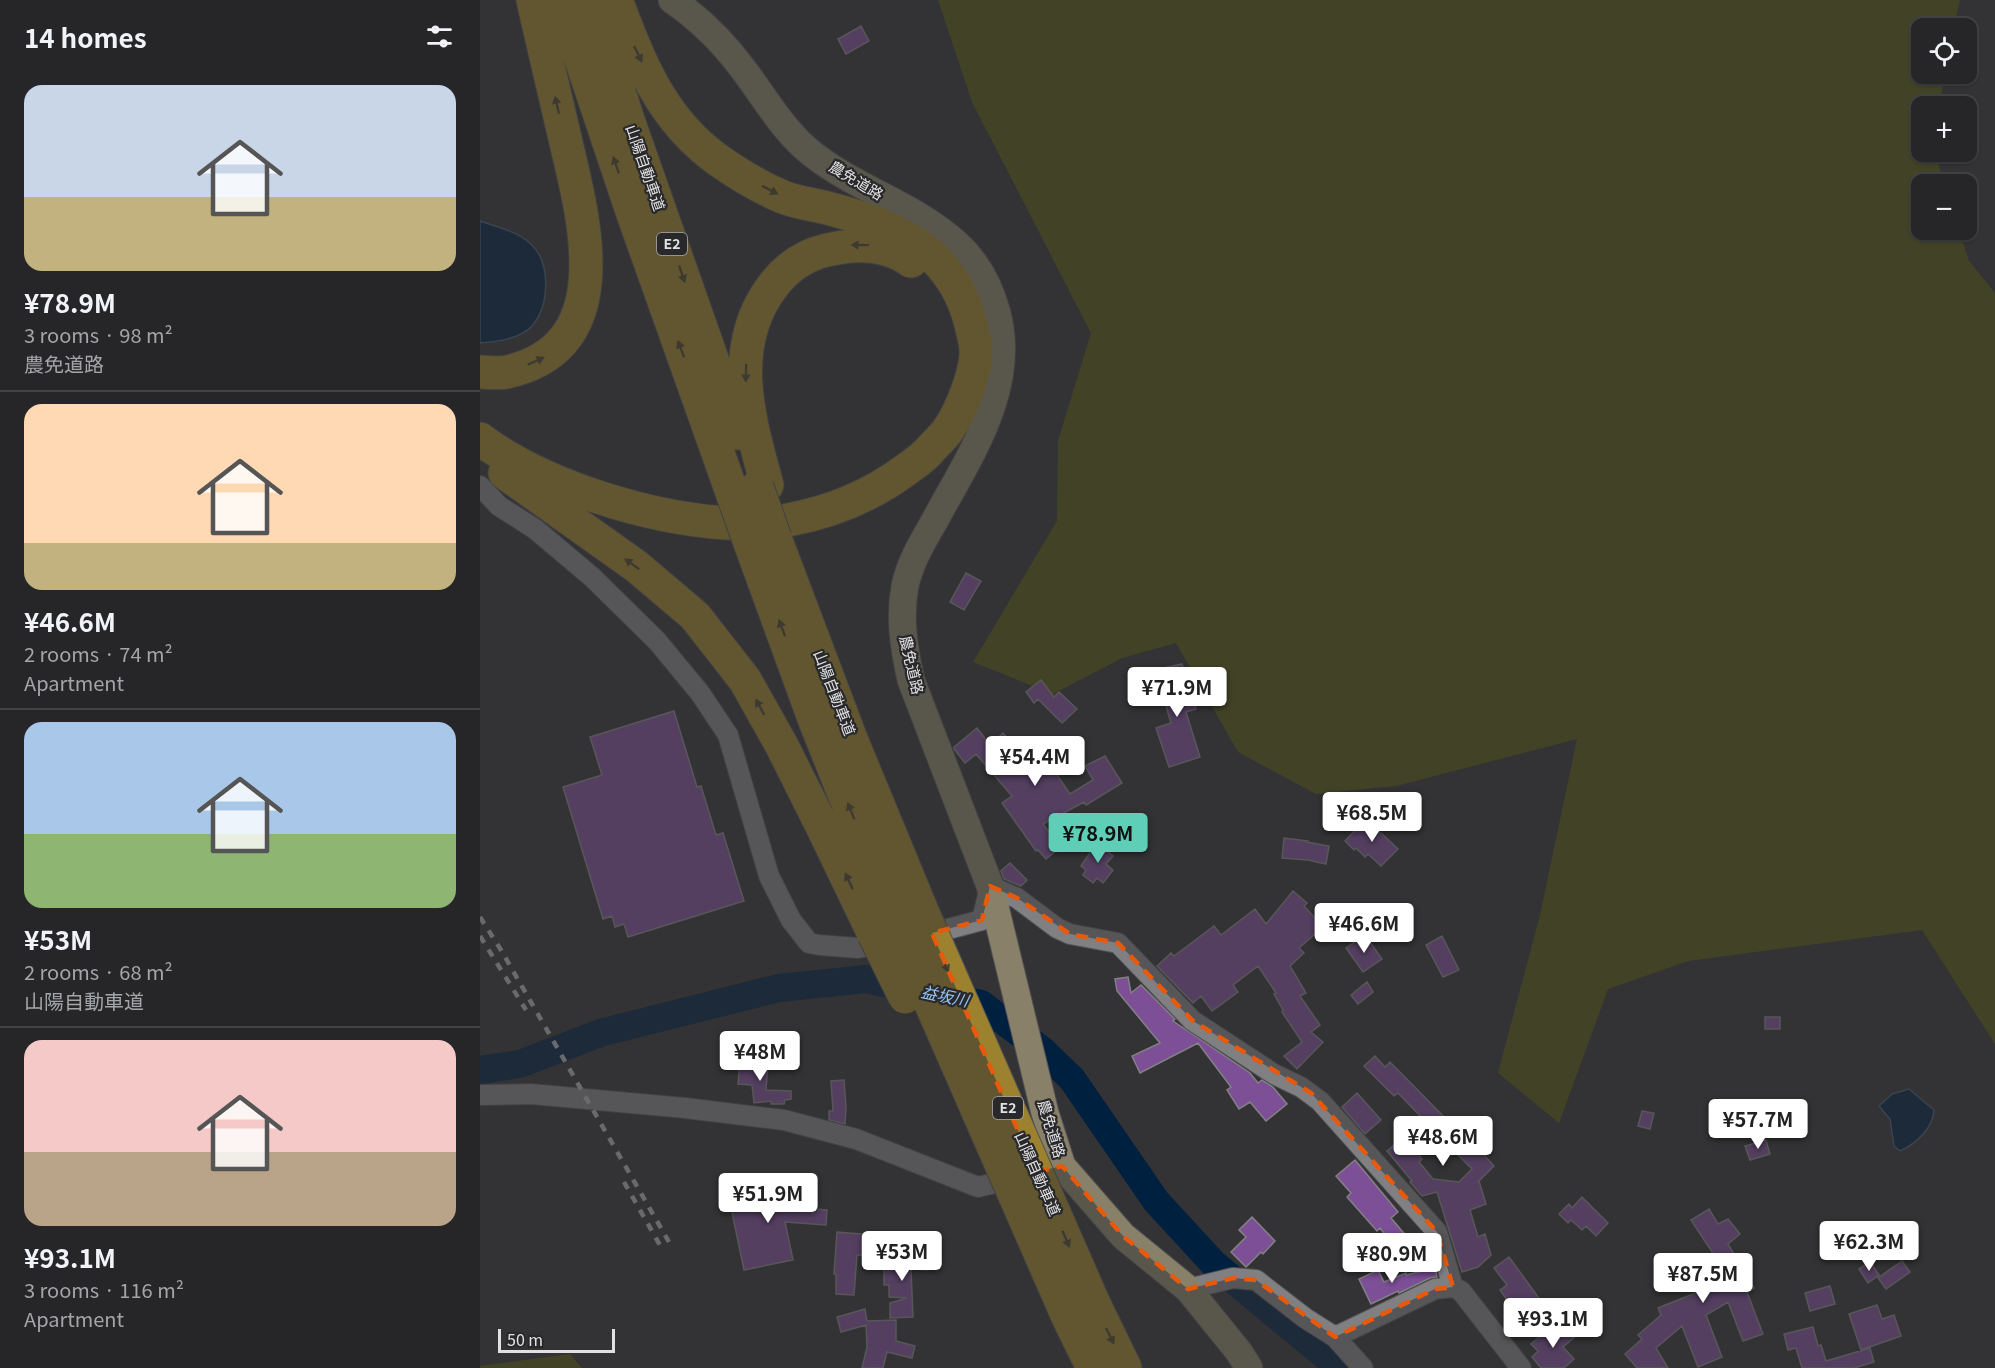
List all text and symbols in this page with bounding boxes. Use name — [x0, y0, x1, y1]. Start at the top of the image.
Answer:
text: 14 homes — [24, 18, 147, 55]
map controls — [1911, 18, 1977, 240]
button: locate — [1911, 18, 1977, 84]
icon: filters — [423, 20, 456, 53]
one-way arrow — [633, 46, 642, 63]
one-way arrow — [552, 96, 562, 114]
button: + — [1911, 96, 1977, 162]
street label: 山陽自動車道 — [622, 122, 671, 213]
icon: home — [186, 124, 294, 232]
street label: 農免道路 — [826, 155, 888, 204]
one-way arrow — [611, 156, 621, 174]
button: − — [1911, 174, 1977, 240]
one-way arrow — [761, 185, 778, 195]
road number: E2 — [657, 233, 687, 255]
one-way arrow — [851, 241, 870, 250]
one-way arrow — [678, 265, 688, 283]
text: ¥78.9M — [24, 283, 116, 320]
text: 3 rooms · 98 m² — [24, 320, 173, 349]
one-way arrow — [676, 340, 686, 358]
text: 農免道路 — [24, 349, 104, 378]
one-way arrow — [528, 356, 546, 366]
one-way arrow — [741, 364, 750, 383]
icon: home — [186, 443, 294, 551]
one-way arrow — [624, 558, 639, 570]
text: ¥46.6M — [24, 602, 116, 639]
one-way arrow — [776, 619, 786, 637]
street label: 農免道路 — [895, 633, 929, 696]
text: 2 rooms · 74 m² — [24, 639, 173, 668]
street label: 山陽自動車道 — [809, 647, 861, 738]
pin: ¥71.9M — [1128, 667, 1226, 718]
text: Apartment — [24, 668, 124, 697]
text: ¥71.9M — [1142, 672, 1212, 701]
one-way arrow — [756, 699, 766, 716]
pin: ¥54.4M — [986, 736, 1084, 787]
text: ¥54.4M — [1000, 741, 1070, 770]
icon: home — [186, 761, 294, 869]
pin: ¥68.5M — [1323, 792, 1421, 843]
text: ¥68.5M — [1337, 797, 1407, 826]
one-way arrow — [846, 802, 855, 820]
pin: ¥78.9M — [1049, 813, 1147, 864]
text: ¥78.9M — [1063, 818, 1133, 847]
one-way arrow — [844, 873, 853, 890]
pin: ¥46.6M — [1315, 903, 1413, 954]
text: ¥46.6M — [1329, 908, 1399, 937]
text: ¥53M — [24, 920, 92, 957]
one-way arrow — [940, 956, 950, 974]
text: 2 rooms · 68 m² — [24, 957, 173, 986]
water label: 益坂川 — [919, 978, 973, 1012]
text: 山陽自動車道 — [24, 986, 144, 1015]
pin: ¥48M — [724, 1031, 796, 1082]
text: ¥48M — [734, 1036, 786, 1065]
icon: home — [186, 1079, 294, 1187]
road number: E2 — [993, 1097, 1023, 1119]
street label: 農免道路 — [1034, 1097, 1071, 1160]
pin: ¥57.7M — [1709, 1099, 1807, 1150]
text: ¥57.7M — [1723, 1104, 1793, 1133]
pin: ¥48.6M — [1394, 1116, 1492, 1167]
text: ¥48.6M — [1408, 1121, 1478, 1150]
street label: 山陽自動車道 — [1010, 1128, 1066, 1219]
pin: ¥51.9M — [719, 1173, 817, 1224]
text: ¥51.9M — [733, 1178, 803, 1207]
pin: ¥62.3M — [1820, 1221, 1918, 1272]
text: ¥62.3M — [1834, 1226, 1904, 1255]
pin: ¥53M — [866, 1231, 938, 1282]
one-way arrow — [1061, 1231, 1070, 1248]
pin: ¥80.9M — [1343, 1233, 1441, 1284]
text: ¥53M — [876, 1236, 928, 1265]
text: ¥93.1M — [24, 1238, 116, 1275]
text: ¥80.9M — [1357, 1238, 1427, 1267]
pin: ¥87.5M — [1654, 1253, 1752, 1304]
text: ¥87.5M — [1668, 1258, 1738, 1287]
text: 3 rooms · 116 m² — [24, 1275, 184, 1304]
pin: ¥93.1M — [1504, 1298, 1602, 1349]
text: ¥93.1M — [1518, 1303, 1588, 1332]
text: Apartment — [24, 1304, 124, 1333]
scale bar — [498, 1326, 615, 1354]
text: 50 m — [507, 1327, 543, 1351]
one-way arrow — [1105, 1328, 1114, 1345]

